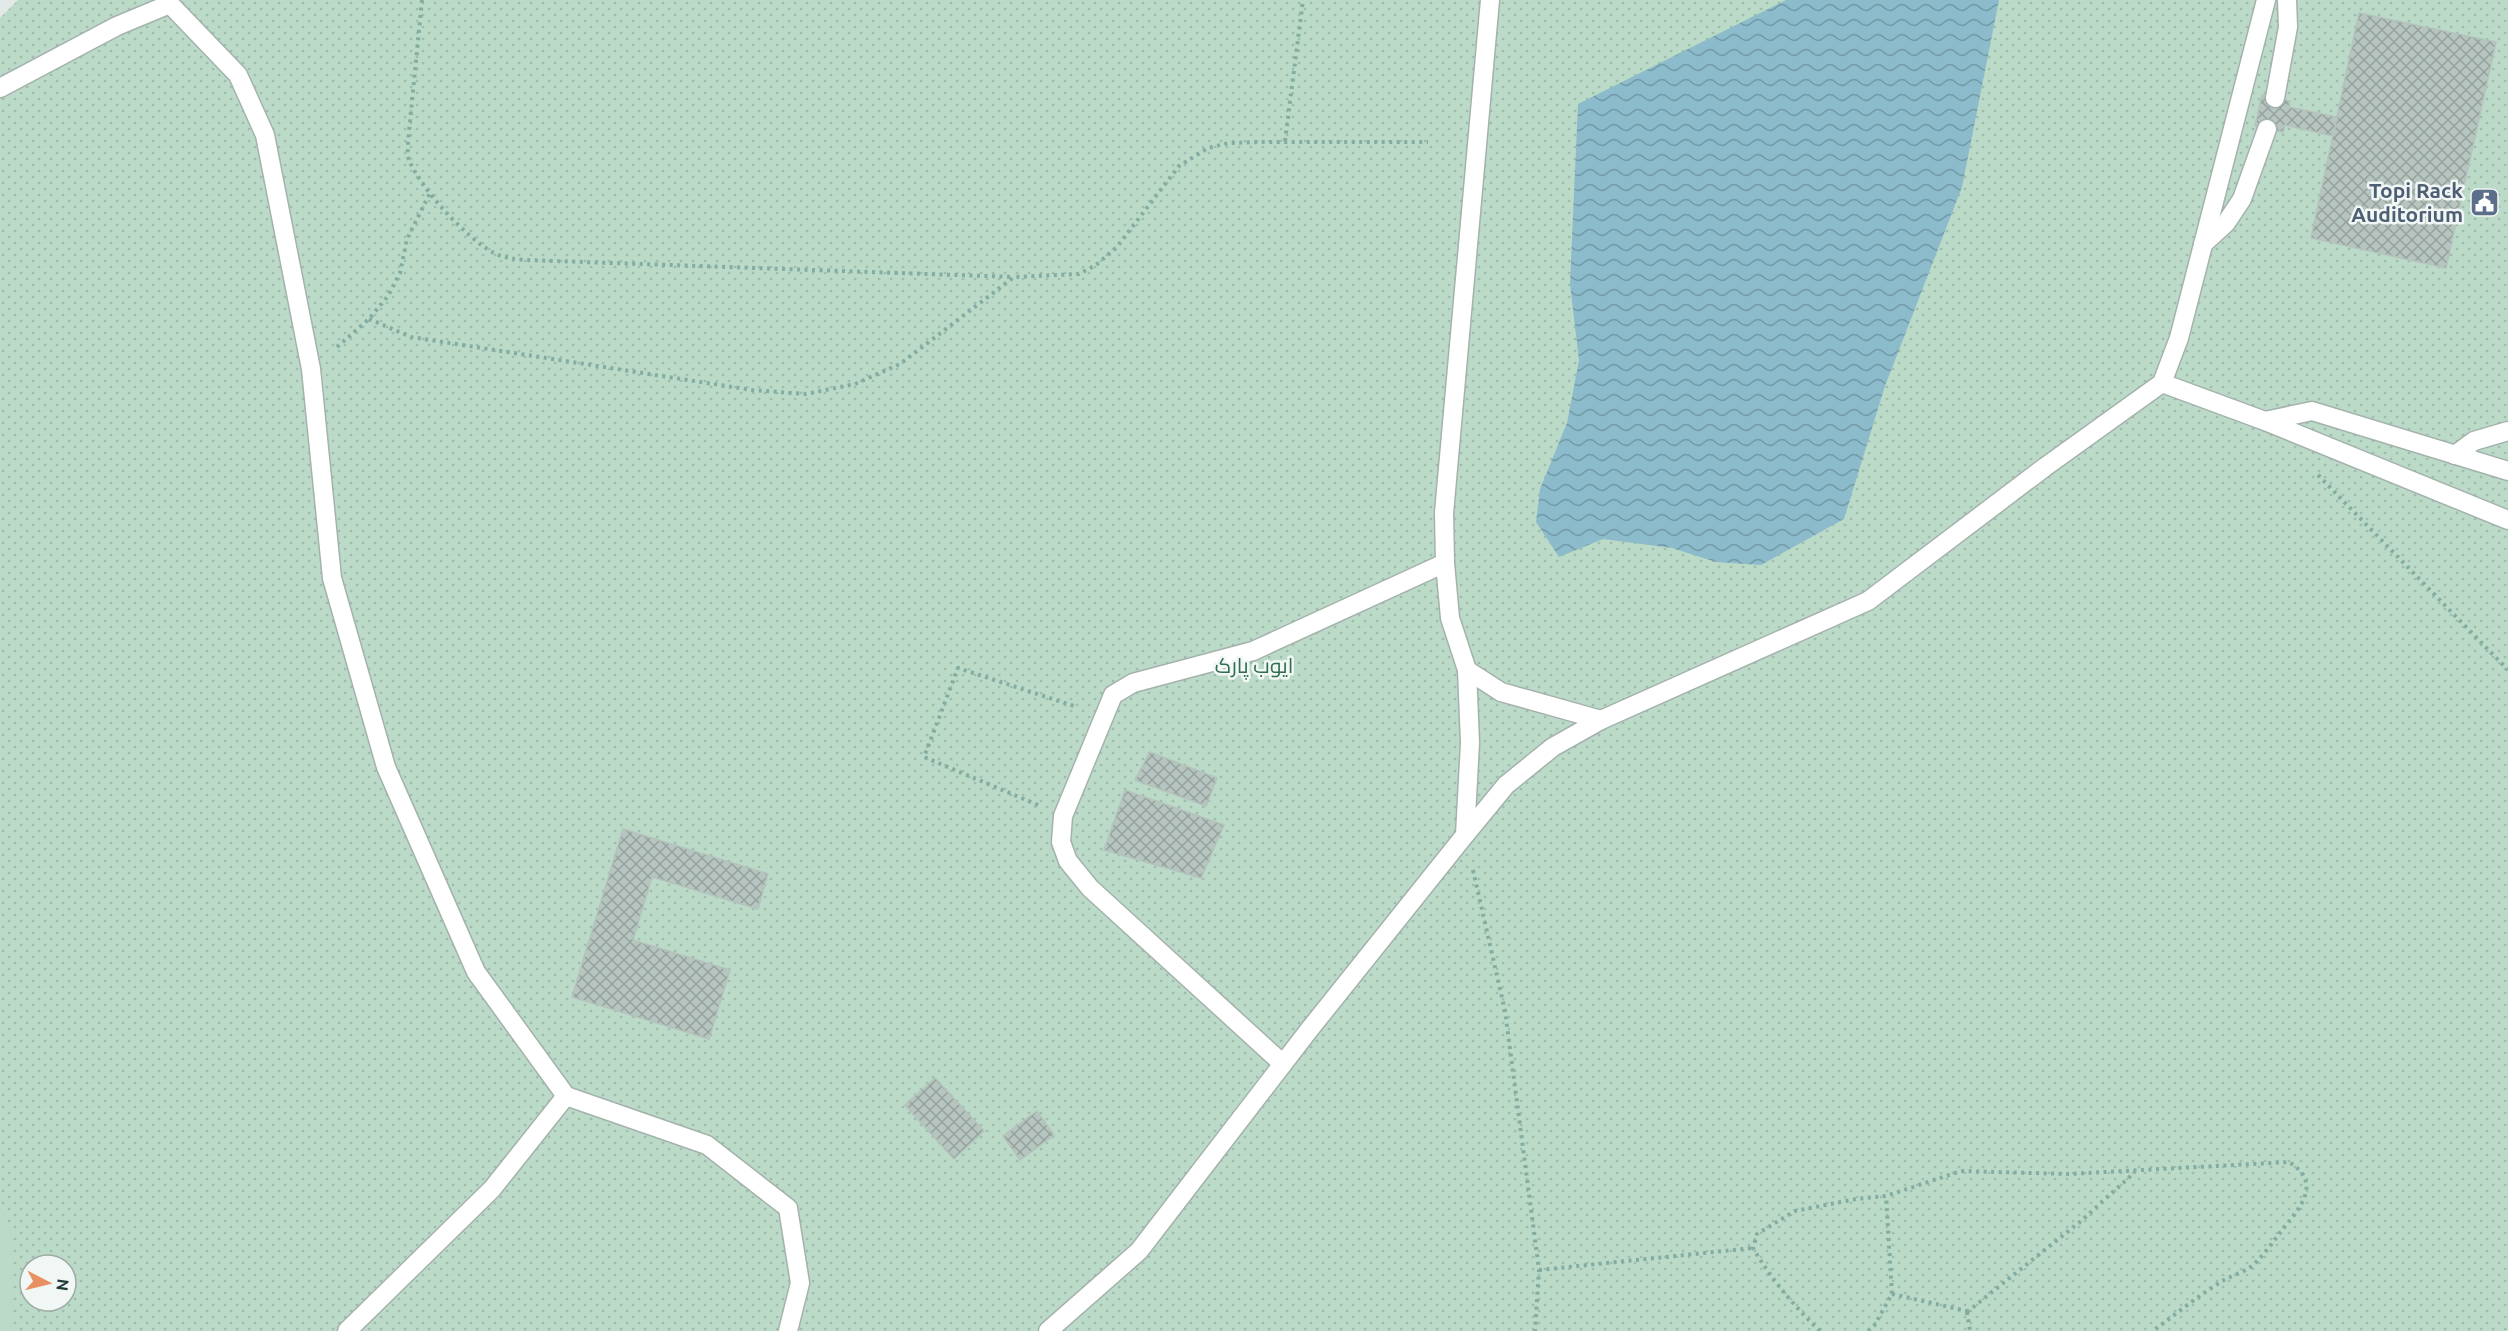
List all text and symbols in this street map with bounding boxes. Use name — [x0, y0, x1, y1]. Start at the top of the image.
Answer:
place label: Topi Rack Auditorium — [2351, 178, 2463, 226]
public building icon: Topi Rack Auditorium — [2468, 187, 2500, 219]
park label: ایوب پارک — [1215, 653, 1293, 680]
north arrow — [18, 1253, 78, 1313]
text: N — [53, 1278, 73, 1292]

